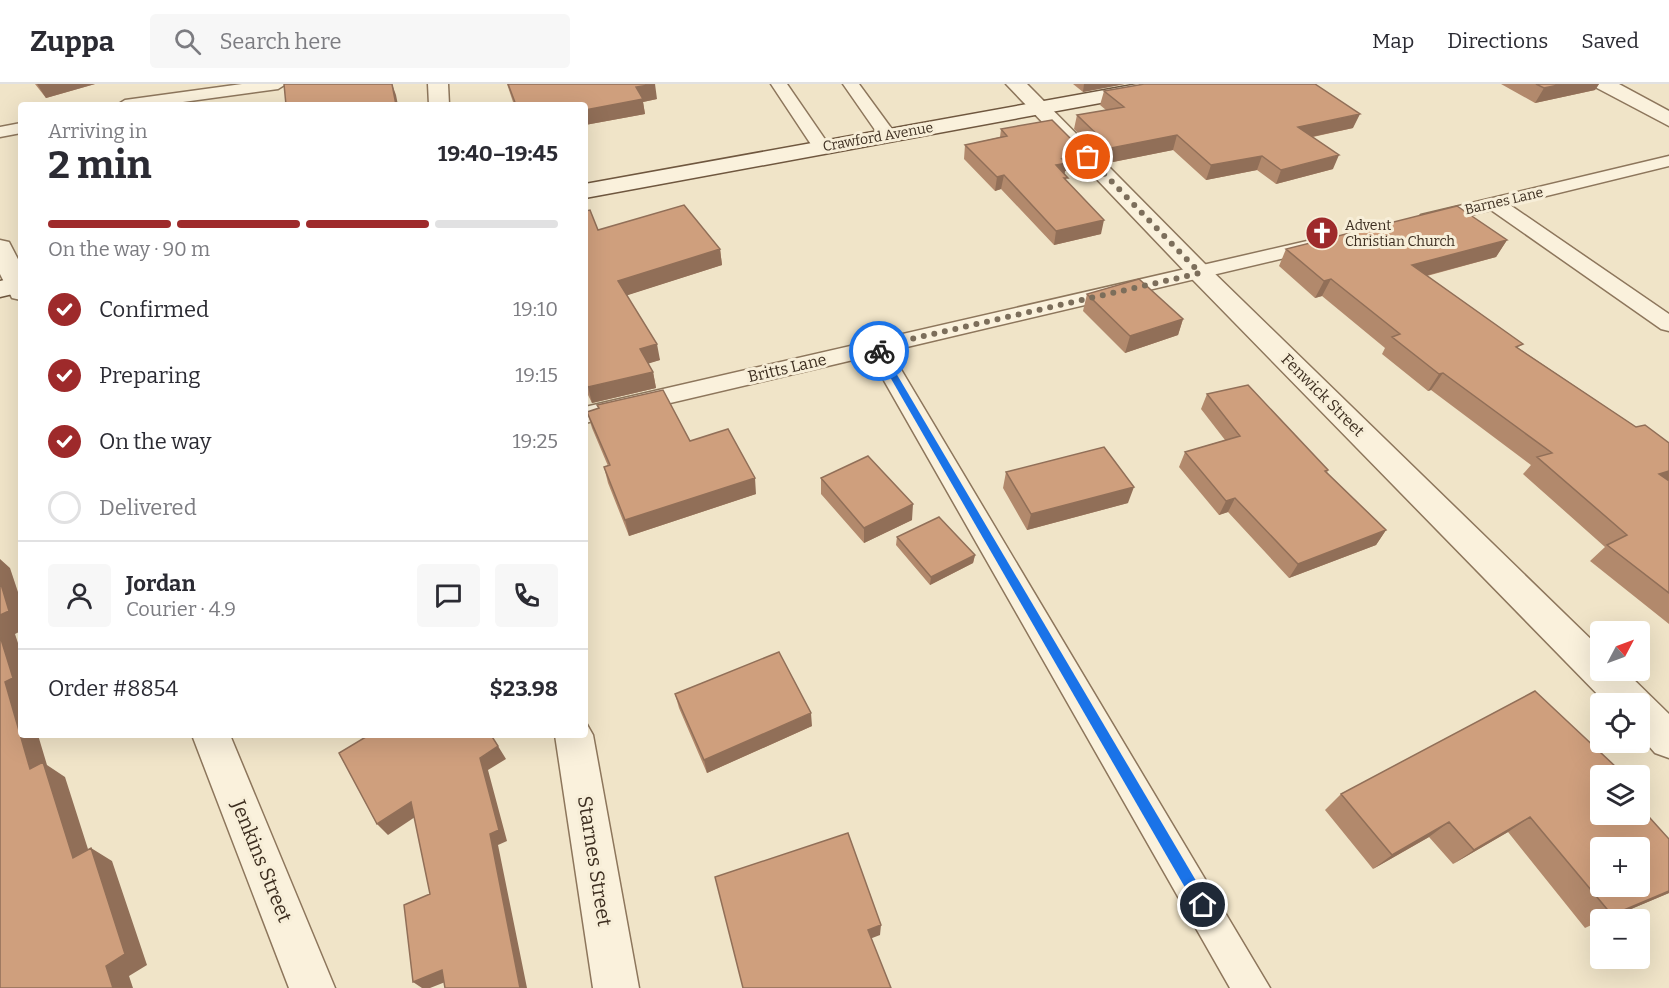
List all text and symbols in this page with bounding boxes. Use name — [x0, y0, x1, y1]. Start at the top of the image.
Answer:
search box — [150, 14, 570, 68]
text: Zuppa — [30, 25, 114, 58]
icon: search — [171, 25, 204, 58]
text: Search here — [219, 28, 342, 55]
text: Map — [1372, 28, 1414, 54]
text: Directions — [1447, 28, 1548, 54]
text: Saved — [1581, 28, 1639, 54]
text: Arriving in — [48, 119, 147, 143]
street label: Crawford Avenue — [821, 119, 935, 155]
pin — [1062, 131, 1113, 182]
text: 19:40–19:45 — [438, 140, 558, 167]
icon: bag — [1071, 140, 1104, 173]
text: 2 min — [48, 142, 152, 188]
street label: Barnes Lane — [1463, 184, 1545, 218]
church icon: Advent Christian Church — [1304, 215, 1340, 251]
place label: Advent Christian Church — [1345, 217, 1455, 250]
text: On the way · 90 m — [48, 237, 210, 261]
icon: check — [48, 293, 81, 326]
text: Confirmed — [99, 296, 209, 323]
text: 19:10 — [513, 297, 558, 321]
courier — [849, 321, 909, 381]
icon: bike — [863, 335, 896, 368]
street label: Britts Lane — [746, 350, 828, 386]
street label: Fenwick Street — [1278, 350, 1369, 441]
icon: check — [48, 359, 81, 392]
text: Preparing — [99, 362, 201, 389]
text: 19:15 — [515, 363, 558, 387]
icon: check — [48, 425, 81, 458]
text: On the way — [99, 428, 211, 455]
text: 19:25 — [512, 429, 558, 453]
text: Delivered — [99, 494, 197, 521]
button: person — [48, 564, 111, 627]
button: chat — [417, 564, 480, 627]
button: phone — [495, 564, 558, 627]
text: Jordan — [126, 570, 196, 597]
text: Courier · 4.9 — [126, 597, 236, 621]
north arrow — [1590, 621, 1650, 681]
map controls — [1590, 621, 1650, 969]
text: Order #8854 — [48, 675, 178, 702]
text: $23.98 — [489, 675, 558, 702]
button: locate — [1590, 693, 1650, 753]
button: layers — [1590, 765, 1650, 825]
street label: Starnes Street — [573, 794, 617, 928]
street label: Jenkins Street — [226, 795, 297, 926]
button: + — [1590, 837, 1650, 897]
pin — [1177, 879, 1228, 930]
icon: home — [1186, 888, 1219, 921]
button: − — [1590, 909, 1650, 969]

